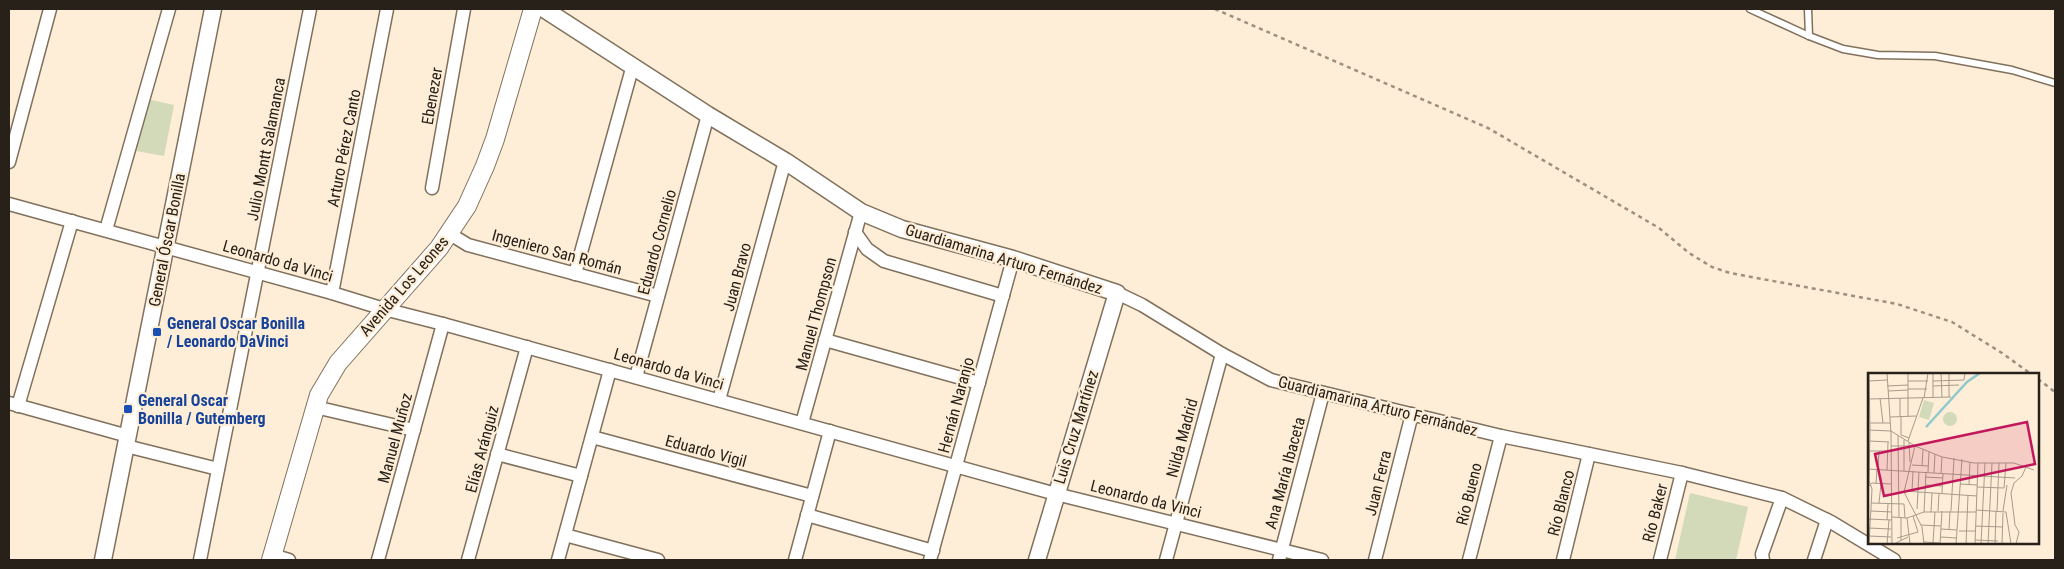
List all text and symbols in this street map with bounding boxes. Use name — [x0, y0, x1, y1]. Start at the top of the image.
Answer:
street label: Ebenezer — [418, 66, 446, 126]
street label: Julio Montt Salamanca — [243, 76, 289, 222]
street label: Arturo Pérez Canto — [323, 87, 365, 209]
street label: General Óscar Bonilla — [144, 171, 189, 308]
street label: Eduardo Cornelio — [634, 187, 680, 297]
street label: Guardiamarina Arturo Fernández — [903, 220, 1105, 298]
street label: Ingeniero San Román — [490, 226, 624, 278]
street label: Avenida Los Leones — [355, 232, 453, 340]
street label: Leonardo da Vinci — [221, 236, 335, 286]
street label: Juan Bravo — [719, 241, 755, 313]
street label: Manuel Thompson — [792, 255, 840, 373]
place label: General Oscar Bonilla / Leonardo DaVinci — [166, 314, 306, 351]
marker: General Oscar Bonilla / Leonardo DaVinci — [151, 326, 163, 338]
street label: Leonardo da Vinci — [612, 344, 726, 394]
street label: Hernán Naranjo — [934, 355, 978, 455]
street label: Luis Cruz Martínez — [1050, 368, 1102, 486]
street label: Guardiamarina Arturo Fernández — [1276, 372, 1480, 440]
inset map — [1868, 373, 2039, 544]
place label: General Oscar Bonilla / Gutemberg — [138, 391, 266, 428]
street label: Manuel Muñoz — [374, 391, 416, 485]
street label: Nilda Madrid — [1162, 397, 1202, 479]
marker: General Oscar Bonilla / Gutemberg — [122, 403, 134, 415]
street label: Elías Aránguiz — [461, 403, 503, 495]
street label: Ana María Ibaceta — [1261, 415, 1309, 531]
street label: Eduardo Vigil — [663, 431, 749, 471]
street label: Juan Ferra — [1361, 448, 1395, 518]
street label: Río Bueno — [1452, 461, 1486, 527]
street label: Río Blanco — [1544, 468, 1578, 538]
street label: Leonardo da Vinci — [1089, 476, 1203, 522]
street label: Río Baker — [1639, 482, 1671, 544]

